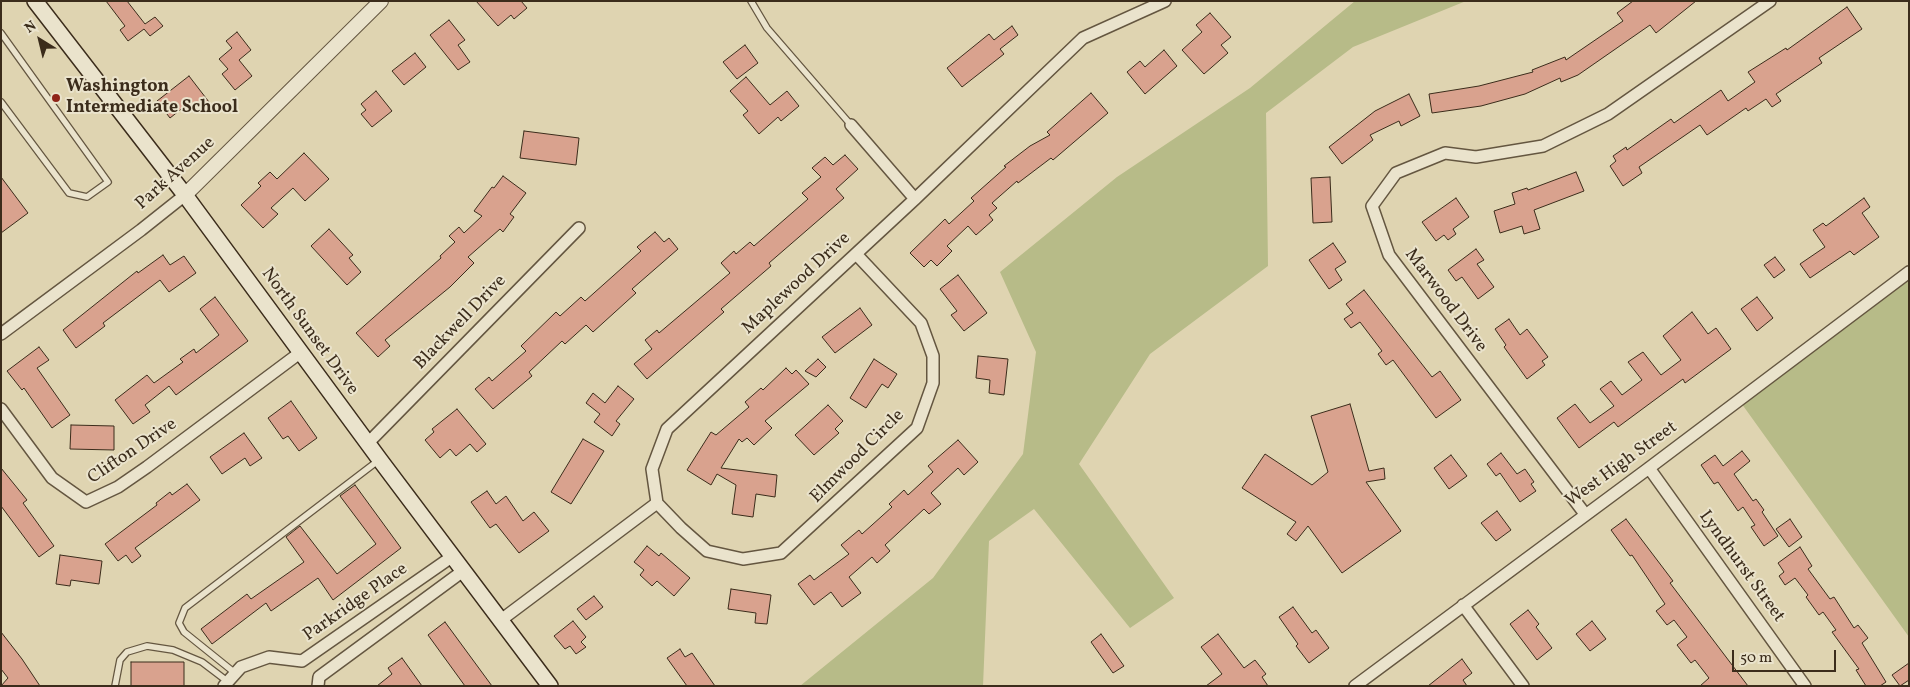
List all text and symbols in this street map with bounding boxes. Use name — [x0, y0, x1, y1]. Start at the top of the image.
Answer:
north arrow — [15, 15, 65, 65]
text: N — [21, 17, 41, 38]
place label: Washington Intermediate School — [66, 77, 238, 120]
marker: Washington Intermediate School — [50, 92, 62, 104]
street label: Park Avenue — [132, 133, 220, 215]
street label: Maplewood Drive — [738, 228, 856, 340]
street label: Marwood Drive — [1399, 245, 1491, 357]
street label: North Sunset Drive — [256, 264, 362, 400]
street label: Blackwell Drive — [410, 271, 512, 375]
street label: Elmwood Circle — [806, 405, 910, 509]
street label: Clifton Drive — [84, 414, 182, 490]
street label: West High Street — [1562, 417, 1682, 513]
street label: Lyndhurst Street — [1693, 507, 1789, 627]
street label: Parkridge Place — [300, 559, 412, 647]
scale bar — [1735, 640, 1839, 672]
text: 50 m — [1740, 648, 1772, 669]

